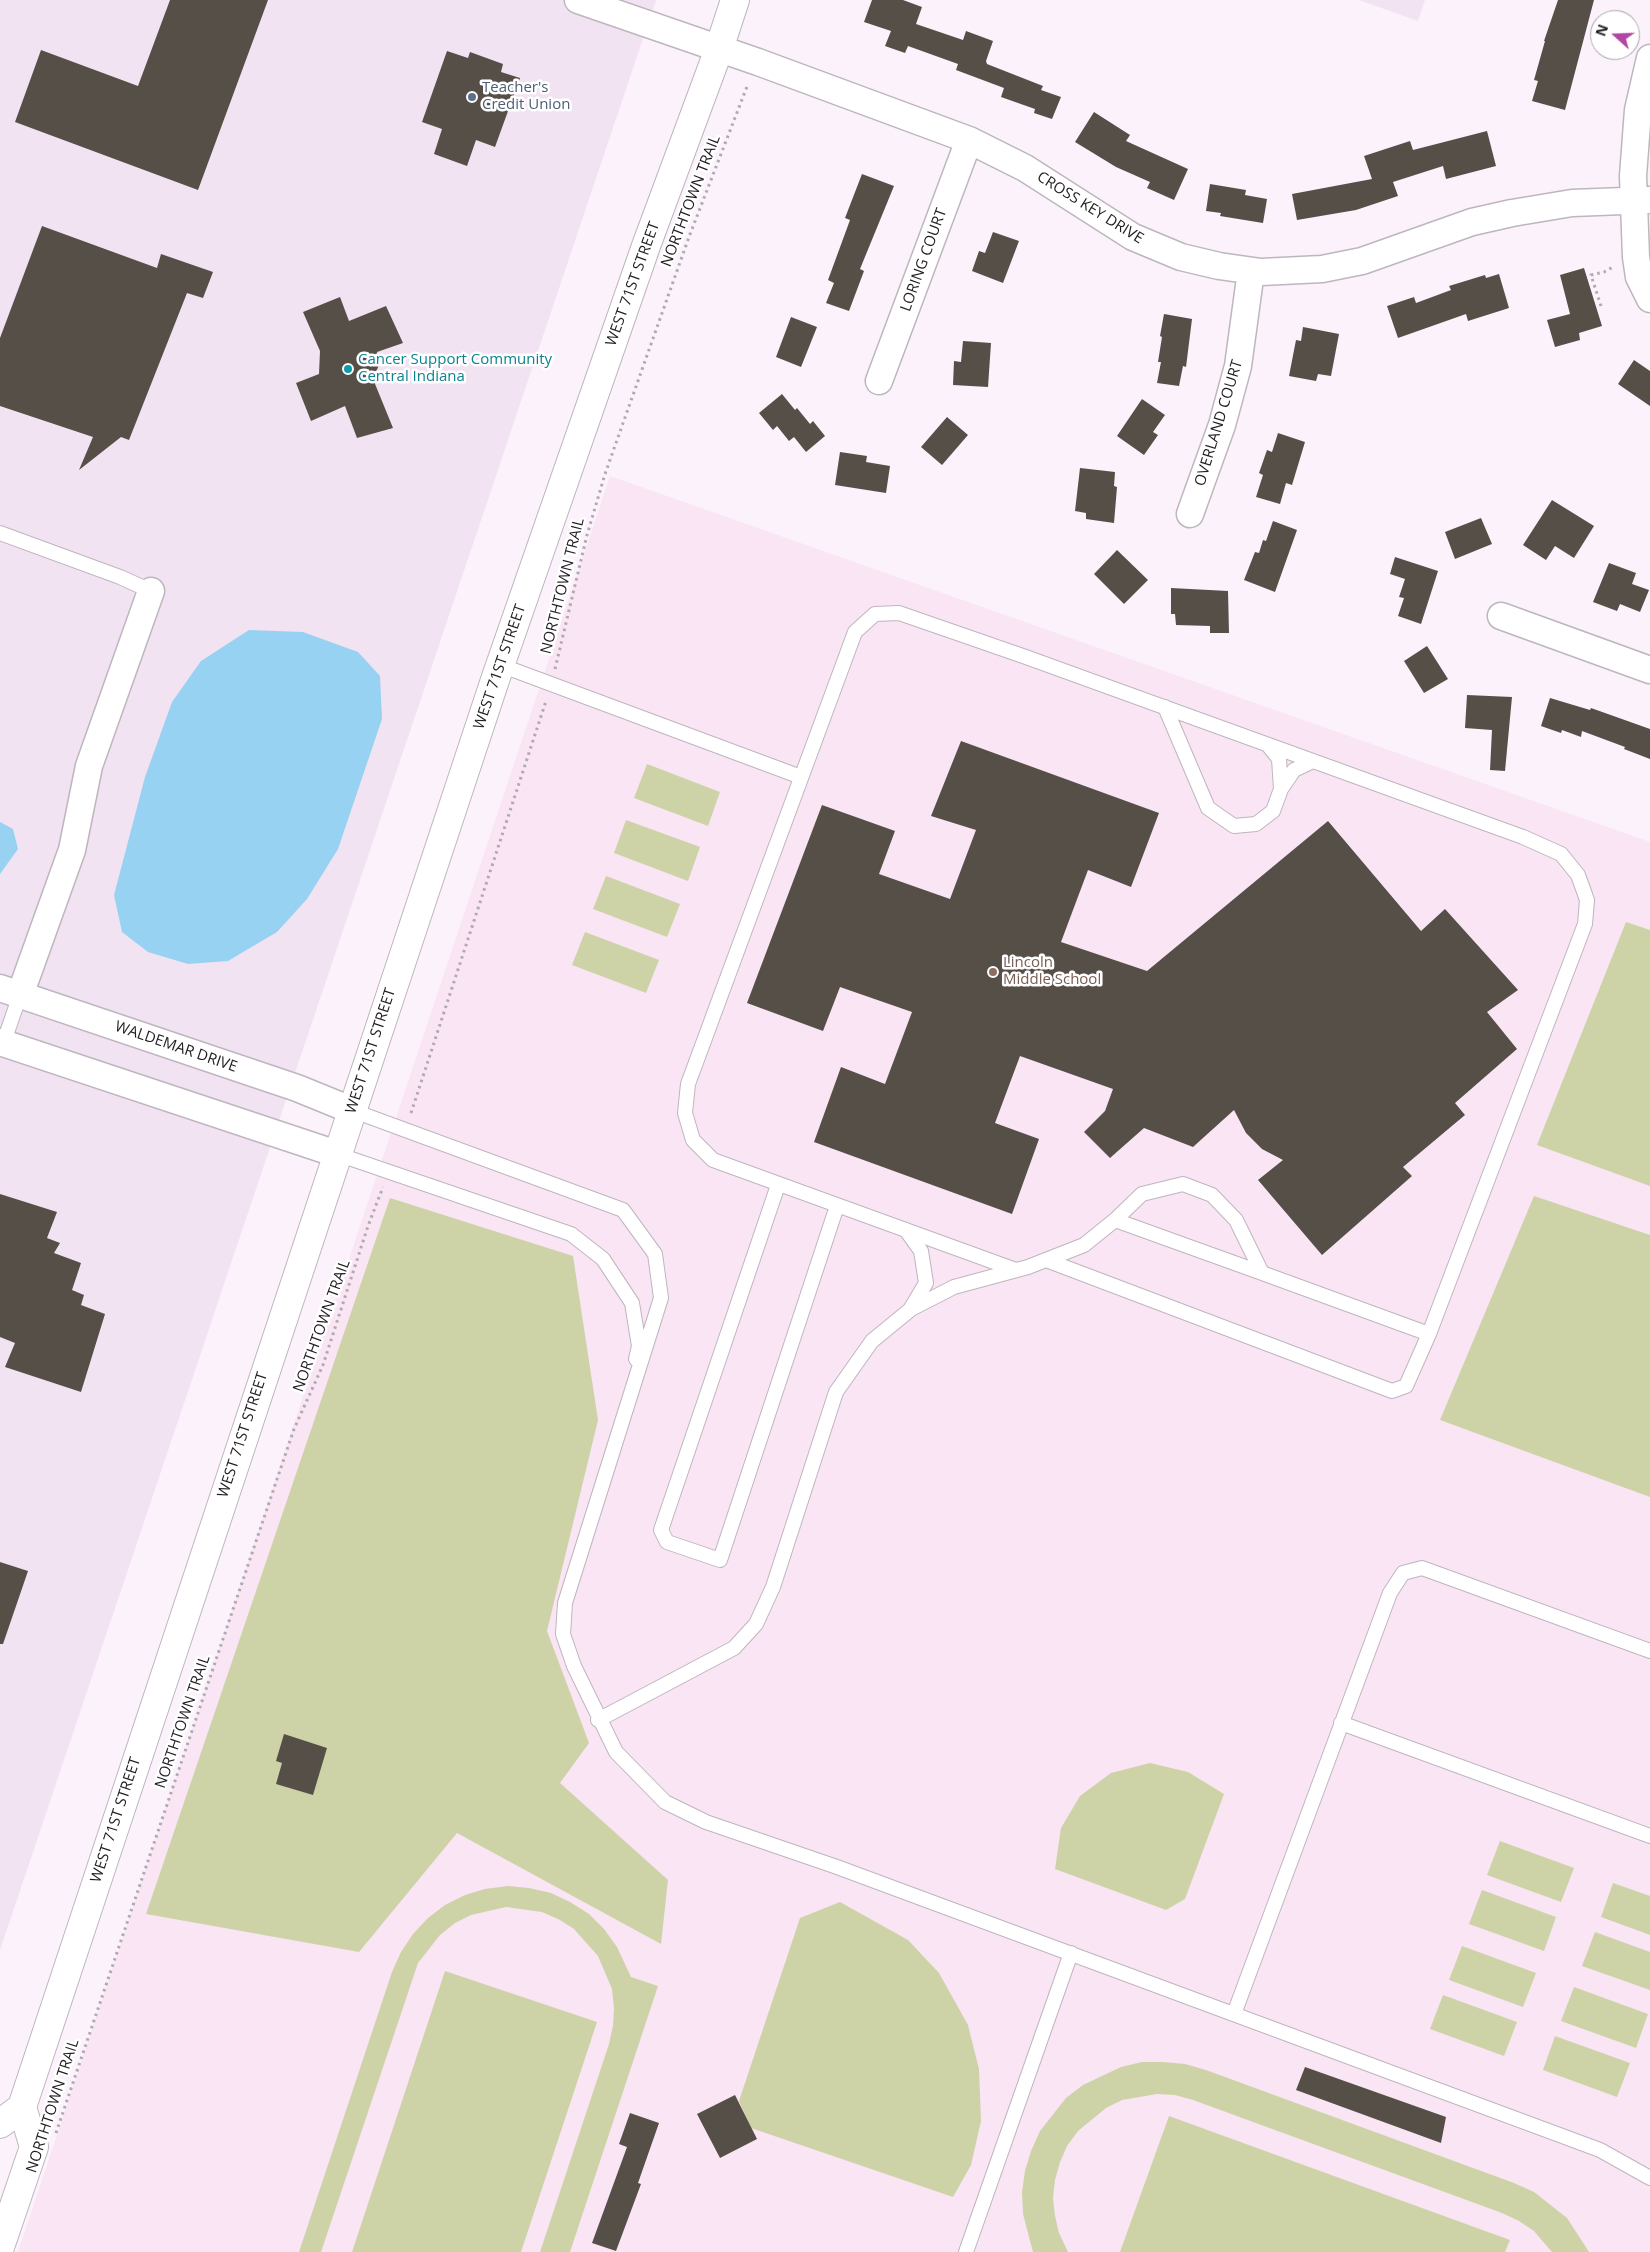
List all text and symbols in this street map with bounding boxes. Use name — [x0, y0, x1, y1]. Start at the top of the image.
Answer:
north arrow — [1590, 10, 1640, 60]
text: N — [1590, 21, 1612, 39]
place label: Teacher's Credit Union — [482, 79, 570, 114]
marker: Teacher's Credit Union — [466, 91, 478, 103]
street label: NORTHTOWN TRAIL — [658, 133, 724, 269]
street label: CROSS KEY DRIVE — [1033, 168, 1147, 248]
street label: LORING COURT — [897, 206, 951, 314]
street label: WEST 71ST STREET — [602, 219, 664, 349]
place label: Cancer Support Community Central Indiana — [358, 351, 552, 386]
street label: OVERLAND COURT — [1191, 358, 1247, 488]
marker: Cancer Support Community Central Indiana — [342, 363, 354, 375]
street label: NORTHTOWN TRAIL — [537, 516, 589, 656]
street label: WEST 71ST STREET — [470, 602, 530, 732]
place label: Lincoln Middle School — [1003, 954, 1101, 989]
marker: Lincoln Middle School — [987, 966, 999, 978]
street label: WEST 71ST STREET — [342, 986, 400, 1116]
street label: WALDEMAR DRIVE — [112, 1018, 240, 1076]
street label: NORTHTOWN TRAIL — [290, 1257, 354, 1395]
street label: WEST 71ST STREET — [214, 1370, 272, 1500]
street label: NORTHTOWN TRAIL — [152, 1653, 214, 1791]
street label: WEST 71ST STREET — [87, 1755, 145, 1885]
street label: NORTHTOWN TRAIL — [23, 2037, 83, 2175]

